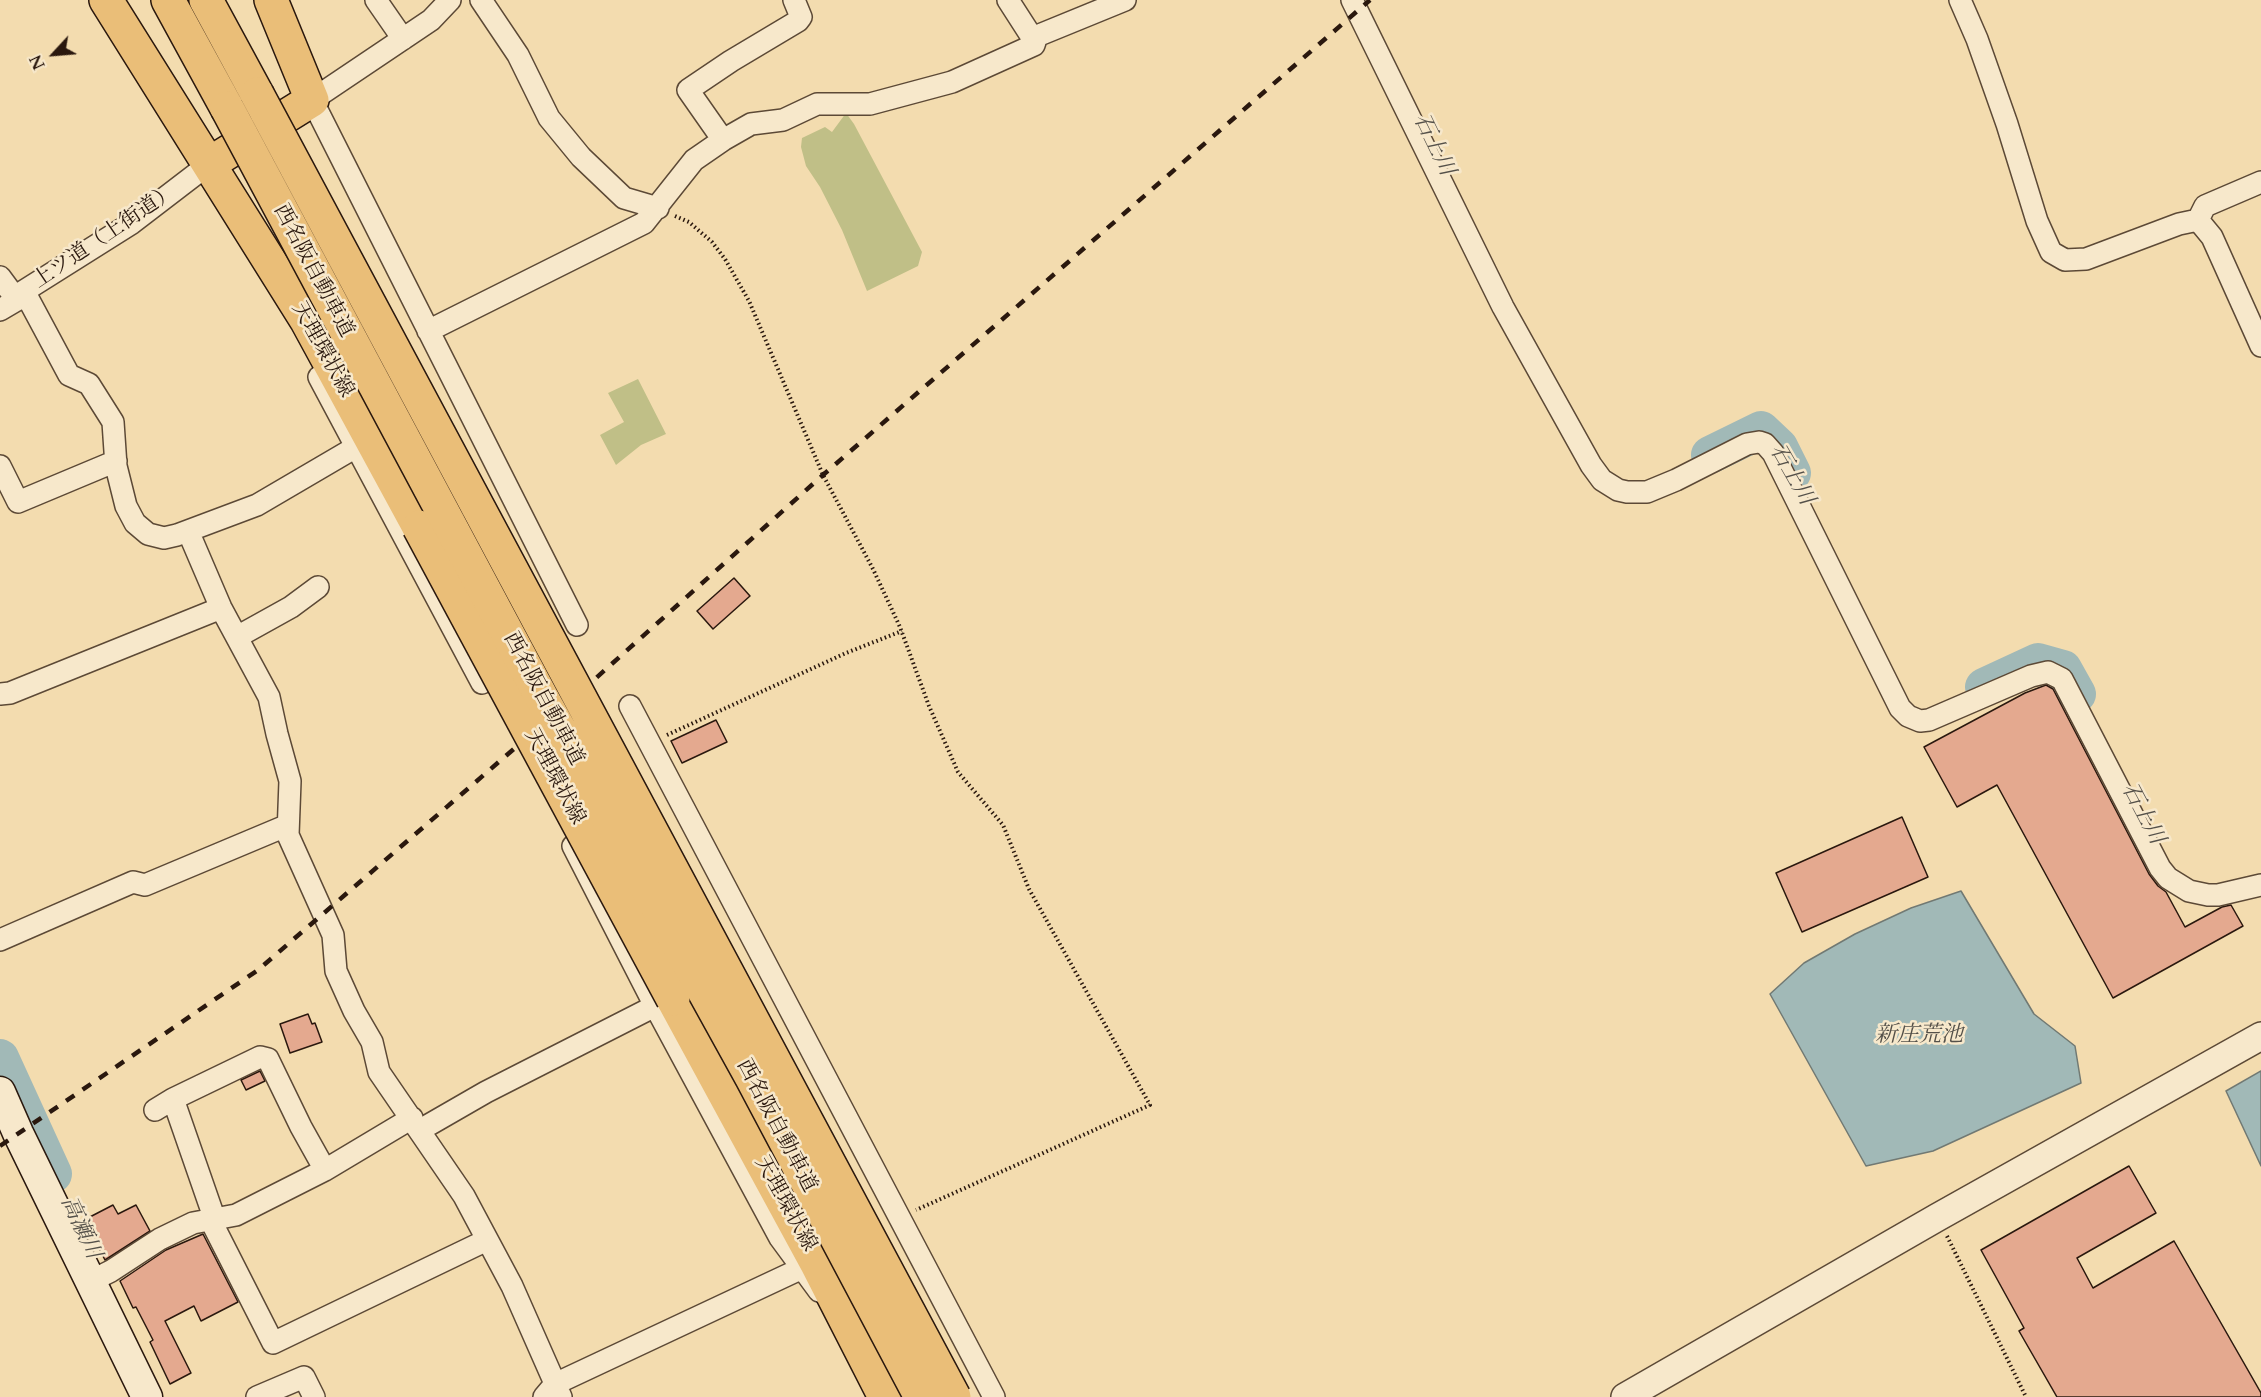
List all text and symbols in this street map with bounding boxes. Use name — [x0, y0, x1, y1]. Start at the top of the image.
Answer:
north arrow — [24, 24, 84, 84]
text: N — [25, 51, 51, 73]
water label: 石上川 — [1407, 110, 1459, 180]
street label: 上ツ道（上街道） — [28, 180, 182, 294]
street label: 西名阪自動車道 — [267, 200, 359, 342]
street label: 天理環状線 — [286, 298, 358, 402]
water label: 石上川 — [1763, 440, 1819, 510]
street label: 西名阪自動車道 — [497, 628, 589, 770]
street label: 天理環状線 — [518, 725, 590, 829]
water label: 石上川 — [2115, 779, 2169, 849]
water label: 新庄荒池 — [1875, 1023, 1963, 1049]
street label: 西名阪自動車道 — [730, 1055, 822, 1197]
street label: 天理環状線 — [749, 1152, 821, 1256]
water label: 高瀬川 — [54, 1193, 106, 1263]

